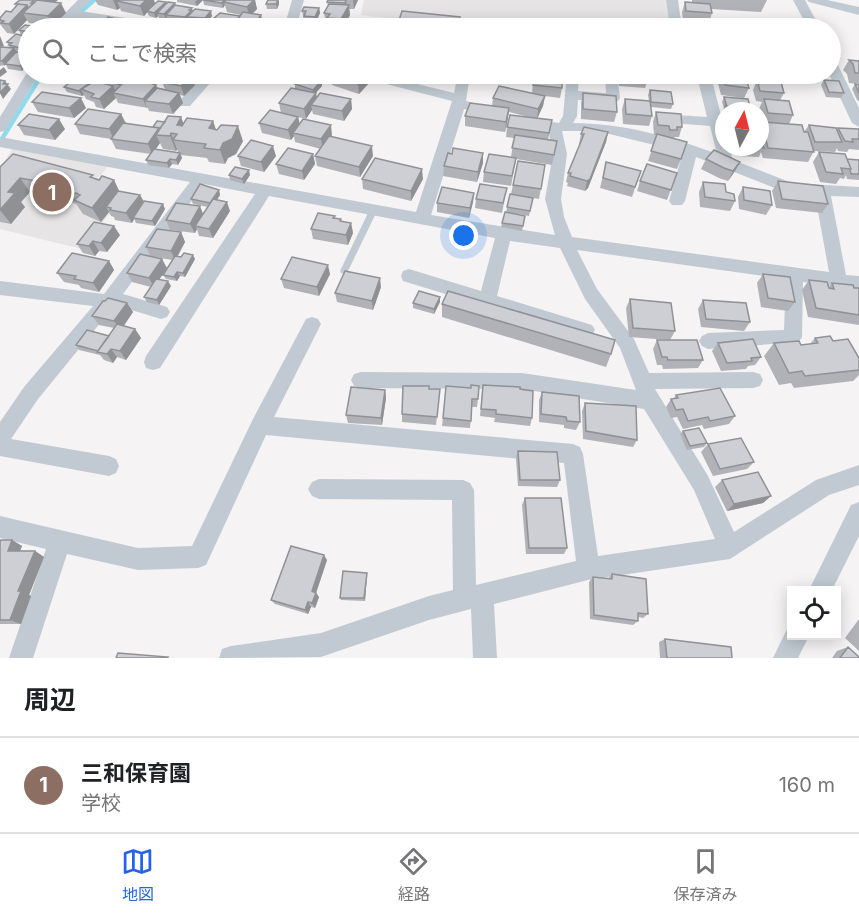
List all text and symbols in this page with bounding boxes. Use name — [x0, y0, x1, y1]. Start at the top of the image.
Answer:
search box — [18, 18, 841, 84]
icon: search — [39, 35, 72, 68]
text: ここで検索 — [87, 40, 197, 66]
north arrow — [715, 102, 769, 156]
pin: 1 — [32, 170, 72, 214]
your location — [449, 221, 478, 250]
map controls — [787, 586, 841, 640]
button: locate — [787, 586, 841, 640]
text: 周辺 — [24, 684, 76, 715]
text: 三和保育園 — [81, 760, 191, 786]
text: 1 — [39, 773, 48, 797]
text: 160 m — [779, 773, 835, 797]
text: 学校 — [81, 791, 121, 815]
tab: 地図 — [121, 845, 154, 905]
tab: 経路 — [397, 845, 430, 905]
tab: 保存済み — [673, 845, 737, 905]

